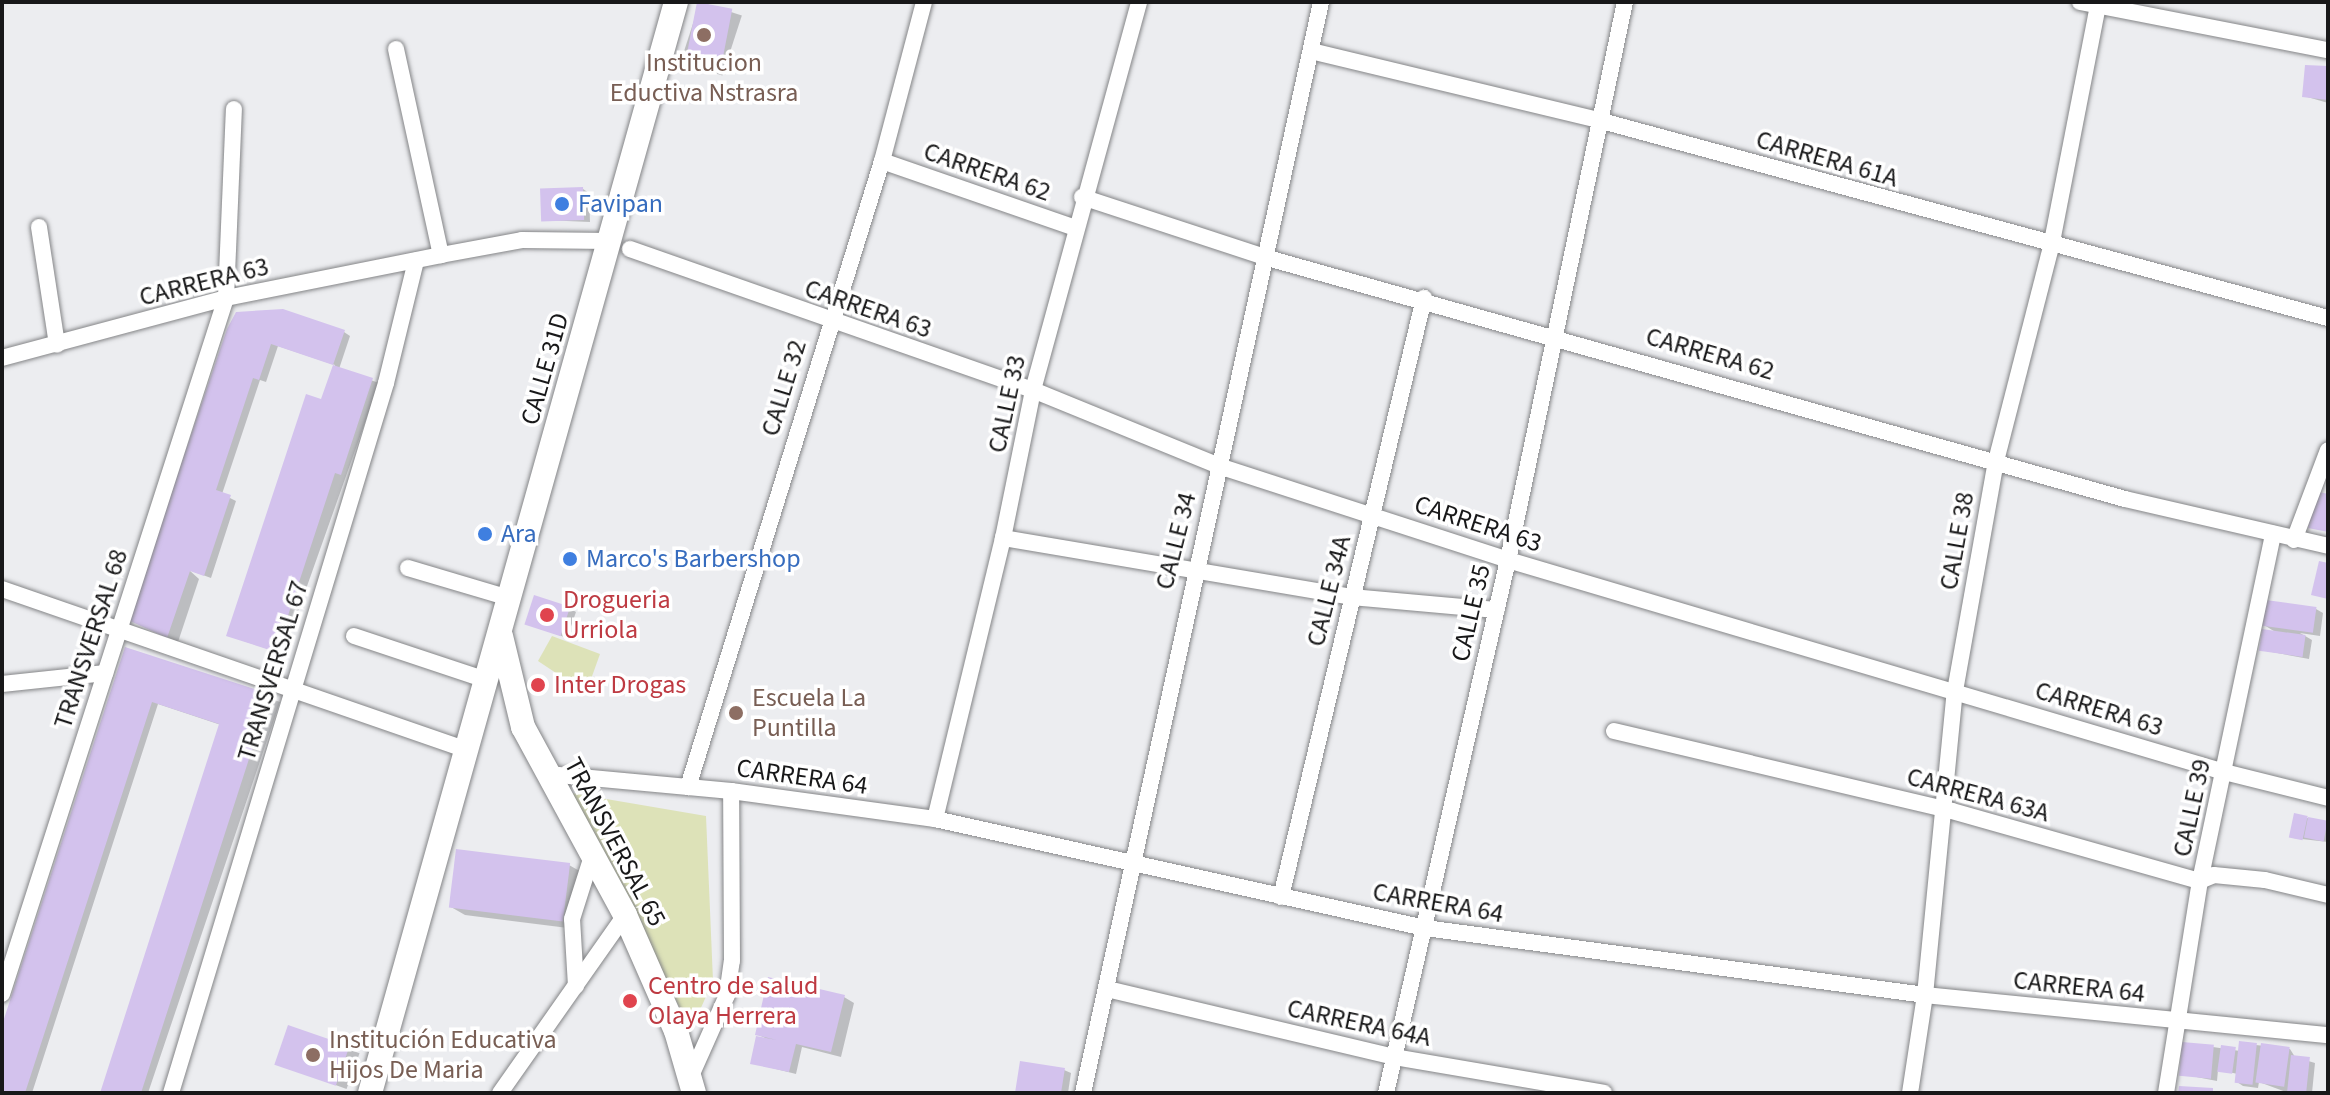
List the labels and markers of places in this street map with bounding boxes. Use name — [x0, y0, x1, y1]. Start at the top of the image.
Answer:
marker: Institucion Eductiva Nstrasra — [695, 26, 713, 44]
place label: Institucion Eductiva Nstrasra — [610, 47, 798, 108]
place label: Favipan — [578, 188, 663, 220]
marker: Favipan — [553, 195, 571, 213]
place label: Ara — [501, 518, 537, 550]
marker: Ara — [476, 525, 494, 543]
place label: Marco's Barbershop — [586, 543, 801, 575]
marker: Marco's Barbershop — [561, 550, 579, 568]
place label: Drogueria Urriola — [563, 584, 671, 646]
marker: Drogueria Urriola — [538, 606, 556, 624]
place label: Inter Drogas — [554, 669, 686, 701]
marker: Inter Drogas — [529, 676, 547, 694]
place label: Escuela La Puntilla — [752, 682, 866, 744]
marker: Escuela La Puntilla — [727, 704, 745, 722]
place label: Centro de salud Olaya Herrera — [648, 970, 819, 1032]
marker: Centro de salud Olaya Herrera — [619, 990, 641, 1012]
place label: Institución Educativa Hijos De Maria — [329, 1024, 557, 1086]
marker: Institución Educativa Hijos De Maria — [304, 1046, 322, 1064]

